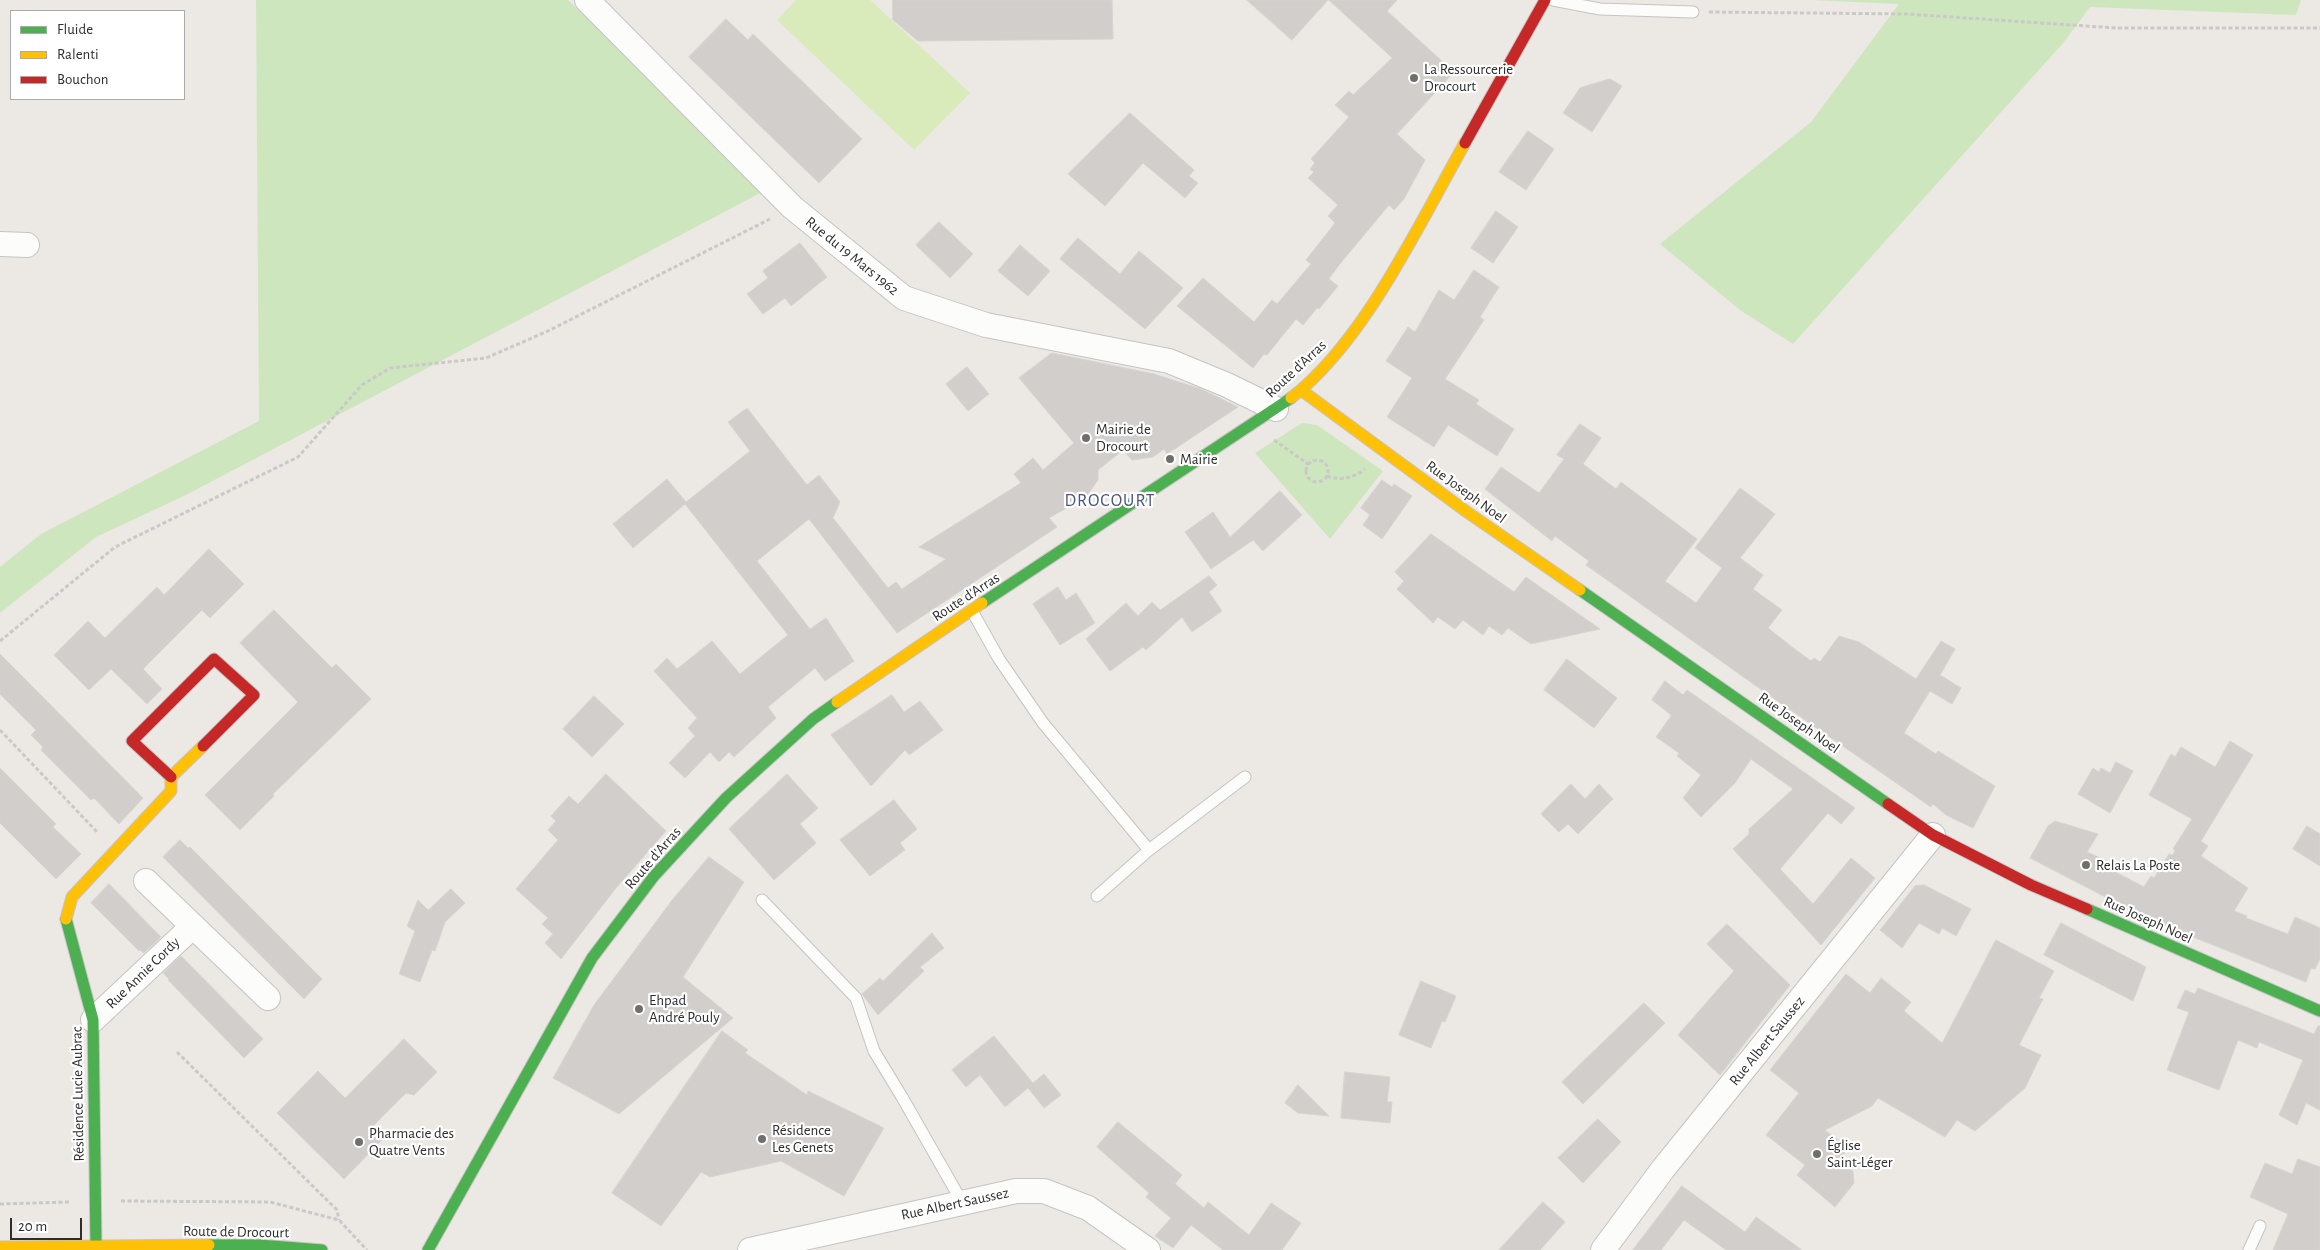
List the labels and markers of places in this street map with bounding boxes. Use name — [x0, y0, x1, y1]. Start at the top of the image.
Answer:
place label: La Ressourcerie Drocourt — [1424, 60, 1513, 95]
marker: La Ressourcerie Drocourt — [1408, 72, 1420, 84]
place label: Mairie de Drocourt — [1096, 420, 1151, 455]
marker: Mairie de Drocourt — [1080, 432, 1092, 444]
place label: Mairie — [1180, 450, 1218, 468]
marker: Mairie — [1164, 453, 1176, 465]
place label: Relais La Poste — [2096, 856, 2180, 874]
marker: Relais La Poste — [2080, 859, 2092, 871]
place label: Ehpad André Pouly — [649, 991, 720, 1026]
marker: Ehpad André Pouly — [633, 1003, 645, 1015]
place label: Résidence Les Genets — [772, 1121, 834, 1156]
place label: Pharmacie des Quatre Vents — [369, 1124, 454, 1159]
marker: Résidence Les Genets — [756, 1133, 768, 1145]
marker: Pharmacie des Quatre Vents — [353, 1136, 365, 1148]
place label: Église Saint-Léger — [1827, 1136, 1893, 1171]
marker: Église Saint-Léger — [1811, 1148, 1823, 1160]

